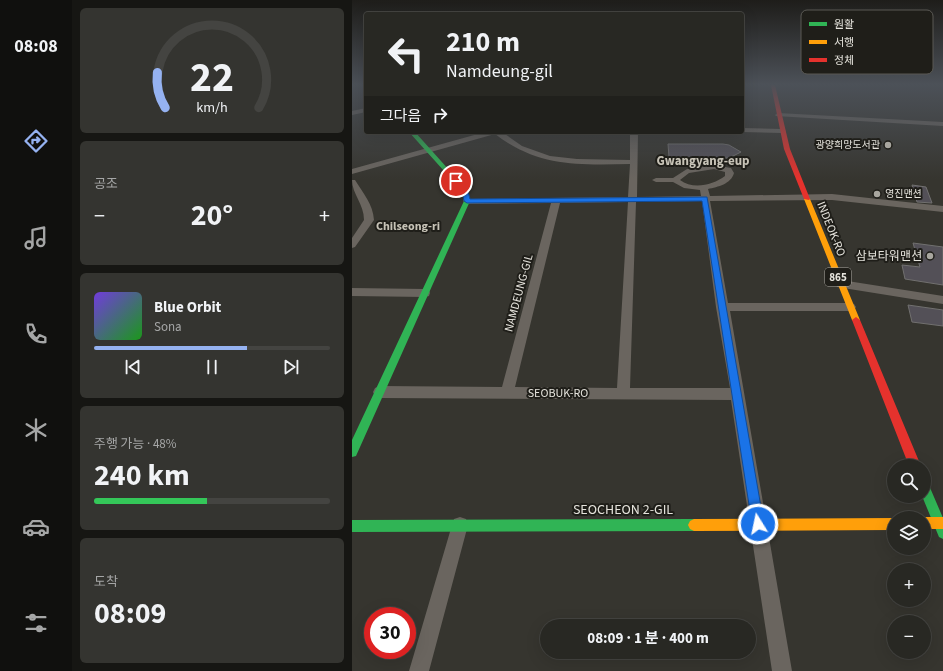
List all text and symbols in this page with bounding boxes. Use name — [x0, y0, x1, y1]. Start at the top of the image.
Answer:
legend — [801, 10, 933, 74]
text: 원활 — [834, 17, 854, 32]
text: 210 m — [446, 22, 520, 62]
icon: left — [380, 28, 432, 80]
text: 08:08 — [14, 34, 58, 59]
text: 서행 — [834, 35, 854, 50]
text: 22 — [190, 48, 234, 108]
text: 정체 — [834, 53, 854, 68]
text: Namdeung-gil — [446, 59, 553, 84]
text: km/h — [196, 97, 228, 118]
icon: right — [429, 104, 451, 126]
text: 그다음 — [380, 106, 421, 127]
icon: directions — [22, 127, 50, 155]
place label: 광양희망도서관 — [816, 138, 881, 152]
marker: 광양희망도서관 — [883, 140, 893, 150]
district label: Gwangyang-eup — [656, 152, 750, 170]
pin — [439, 164, 473, 198]
icon: arrive — [445, 170, 467, 192]
text: 공조 — [94, 175, 118, 193]
place label: 영진맨션 — [885, 187, 922, 201]
marker: 영진맨션 — [872, 189, 882, 199]
text: 20° — [191, 194, 233, 237]
street label: INDEOK-RO — [812, 199, 850, 259]
text: − — [94, 200, 105, 232]
text: + — [319, 200, 330, 232]
district label: Chilseong-ri — [376, 218, 440, 235]
icon: music — [22, 224, 50, 252]
place label: 삼보타워맨션 — [856, 248, 922, 265]
marker: 삼보타워맨션 — [925, 251, 935, 261]
street label: NAMDEUNG-GIL — [500, 252, 538, 334]
road number: 865 — [825, 268, 851, 286]
text: Blue Orbit — [154, 297, 221, 318]
text: Sona — [154, 318, 182, 336]
icon: phone — [22, 320, 50, 348]
icon: previous — [122, 356, 144, 378]
icon: pause — [201, 356, 223, 378]
icon: next — [280, 356, 302, 378]
street label: SEOBUK-RO — [528, 385, 588, 402]
icon: climate — [22, 416, 50, 444]
text: 주행 가능 · 48% — [94, 435, 177, 453]
text: 240 km — [94, 454, 190, 497]
map controls — [887, 459, 931, 659]
button: search — [887, 459, 931, 503]
street label: SEOCHEON 2-GIL — [573, 500, 673, 520]
position arrow — [737, 503, 779, 545]
button: layers — [887, 511, 931, 555]
icon: car — [22, 513, 50, 541]
button: + — [887, 563, 931, 607]
text: 도착 — [94, 573, 118, 591]
text: 08:09 — [94, 592, 166, 635]
speed limit sign: 30 — [364, 607, 416, 659]
icon: filters — [22, 609, 50, 637]
button: − — [887, 615, 931, 659]
text: 08:09 · 1 분 · 400 m — [587, 628, 709, 649]

